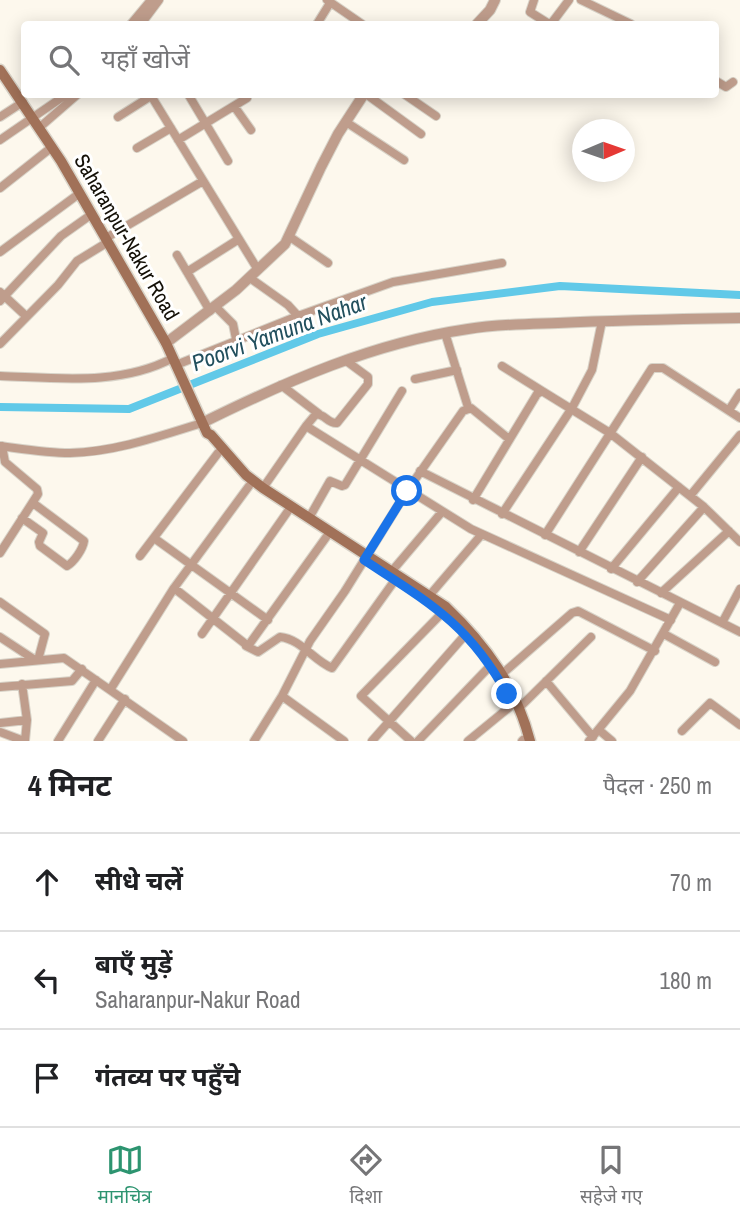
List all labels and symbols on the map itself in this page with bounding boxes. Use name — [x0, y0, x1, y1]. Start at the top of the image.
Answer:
north arrow — [572, 119, 635, 182]
street label: Saharanpur-Nakur Road — [68, 149, 186, 325]
water label: Poorvi Yamuna Nahar — [187, 286, 372, 378]
route start — [391, 475, 422, 506]
route end — [491, 678, 522, 709]

